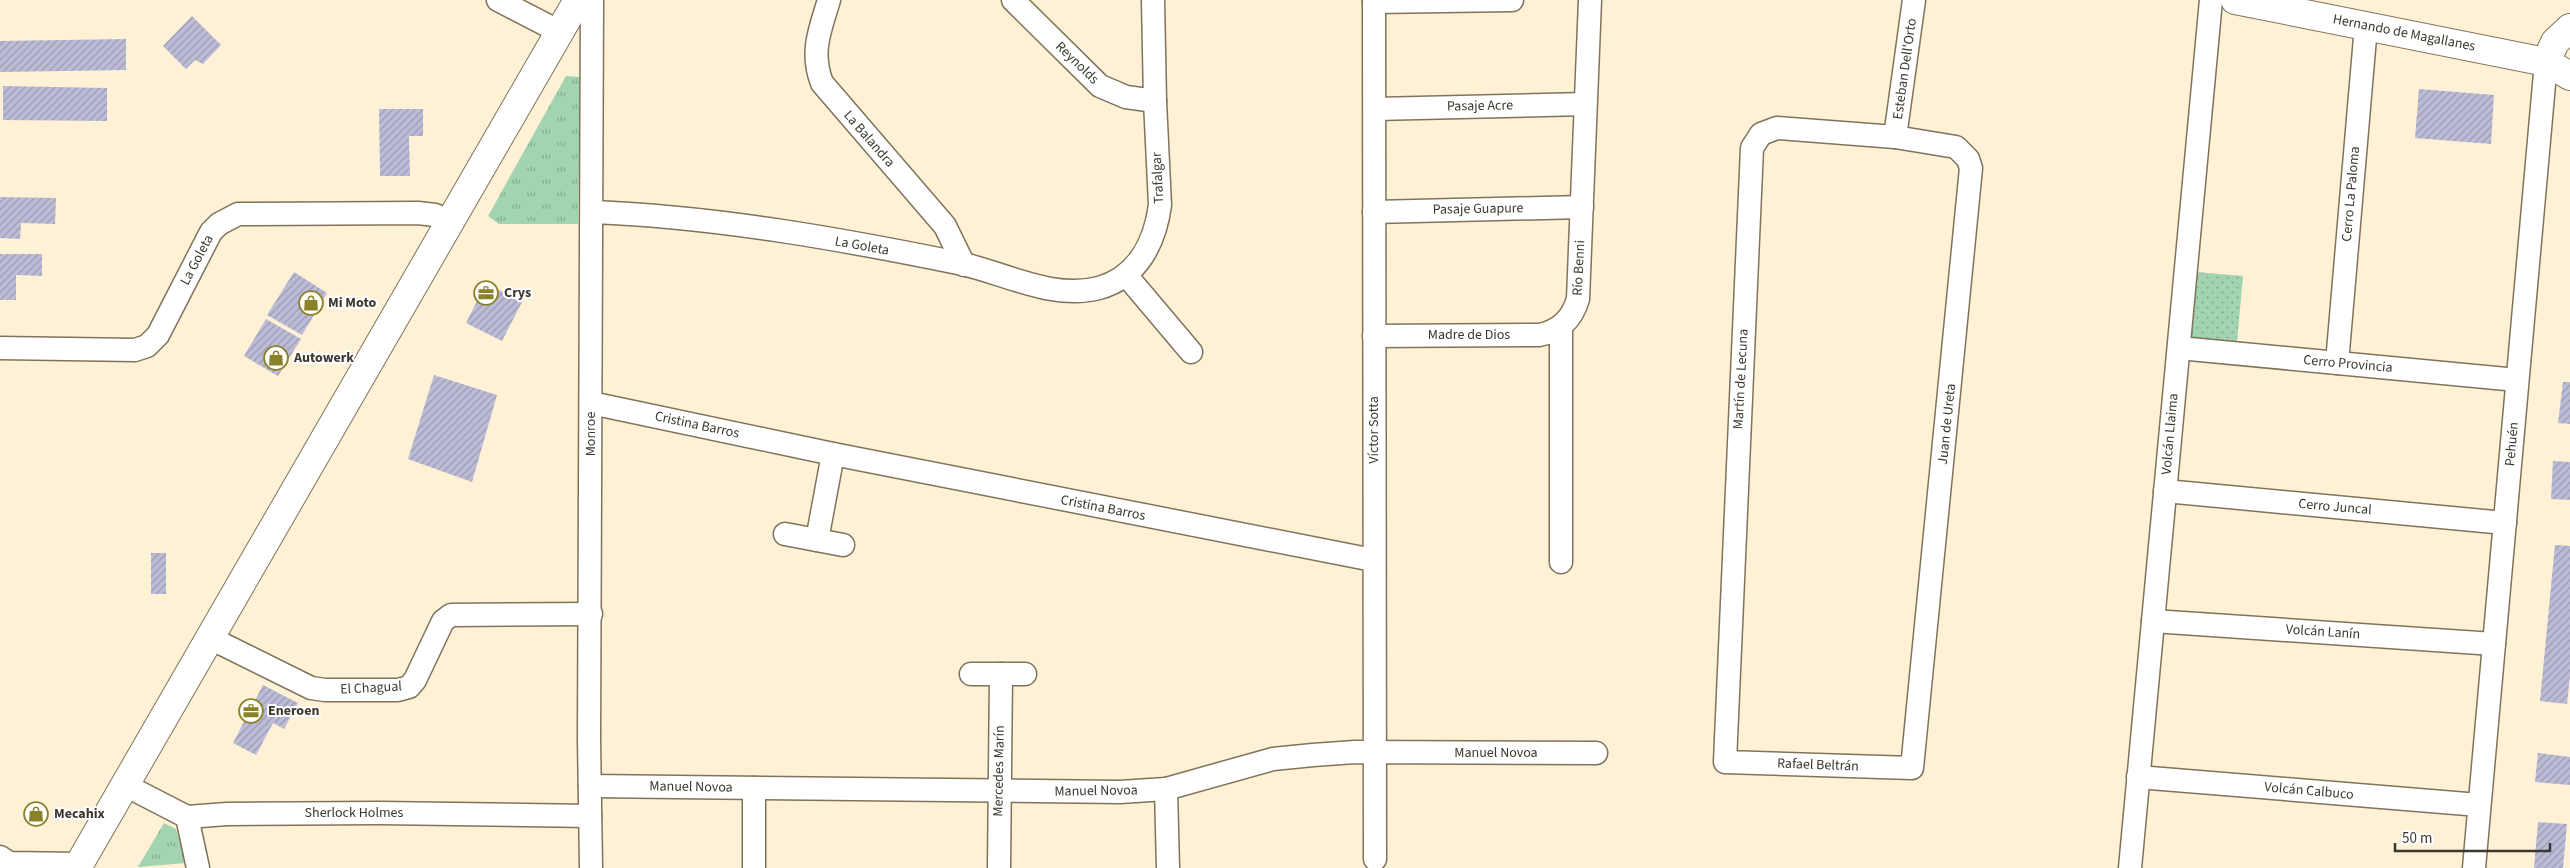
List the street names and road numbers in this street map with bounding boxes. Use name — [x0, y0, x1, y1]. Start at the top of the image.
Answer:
street label: Hernando de Magallanes — [2331, 9, 2477, 57]
street label: Esteban Dell'Orto — [1888, 17, 1922, 121]
street label: Reynolds — [1051, 37, 1103, 89]
street label: Pasaje Acre — [1447, 95, 1513, 117]
street label: La Balandra — [839, 106, 899, 172]
street label: Cerro La Paloma — [2337, 145, 2365, 243]
street label: Trafalgar — [1147, 152, 1169, 204]
street label: Pasaje Guapure — [1432, 198, 1524, 220]
street label: La Goleta — [175, 231, 219, 289]
street label: La Goleta — [833, 231, 891, 261]
street label: Río Benni — [1568, 240, 1590, 296]
street label: Madre de Dios — [1428, 325, 1510, 345]
street label: Martín de Lecuna — [1728, 328, 1754, 430]
street label: Cerro Provincia — [2302, 350, 2394, 378]
street label: Juan de Ureta — [1933, 382, 1961, 466]
street label: Volcán Llaima — [2156, 393, 2184, 475]
street label: Víctor Sotta — [1364, 396, 1384, 464]
street label: Cristina Barros — [653, 406, 741, 444]
street label: Monroe — [581, 412, 601, 456]
street label: Pehuén — [2500, 421, 2524, 467]
street label: Cristina Barros — [1059, 490, 1147, 526]
street label: Cerro Juncal — [2297, 494, 2373, 520]
street label: Volcán Lanín — [2285, 619, 2361, 645]
street label: El Chagual — [340, 676, 403, 700]
street label: Mercedes Marín — [988, 725, 1010, 817]
street label: Manuel Novoa — [1454, 743, 1538, 763]
street label: Rafael Beltrán — [1777, 754, 1859, 776]
street label: Manuel Novoa — [649, 776, 733, 798]
street label: Volcán Calbuco — [2264, 777, 2354, 805]
street label: Manuel Novoa — [1054, 780, 1138, 802]
street label: Sherlock Holmes — [305, 803, 404, 823]

